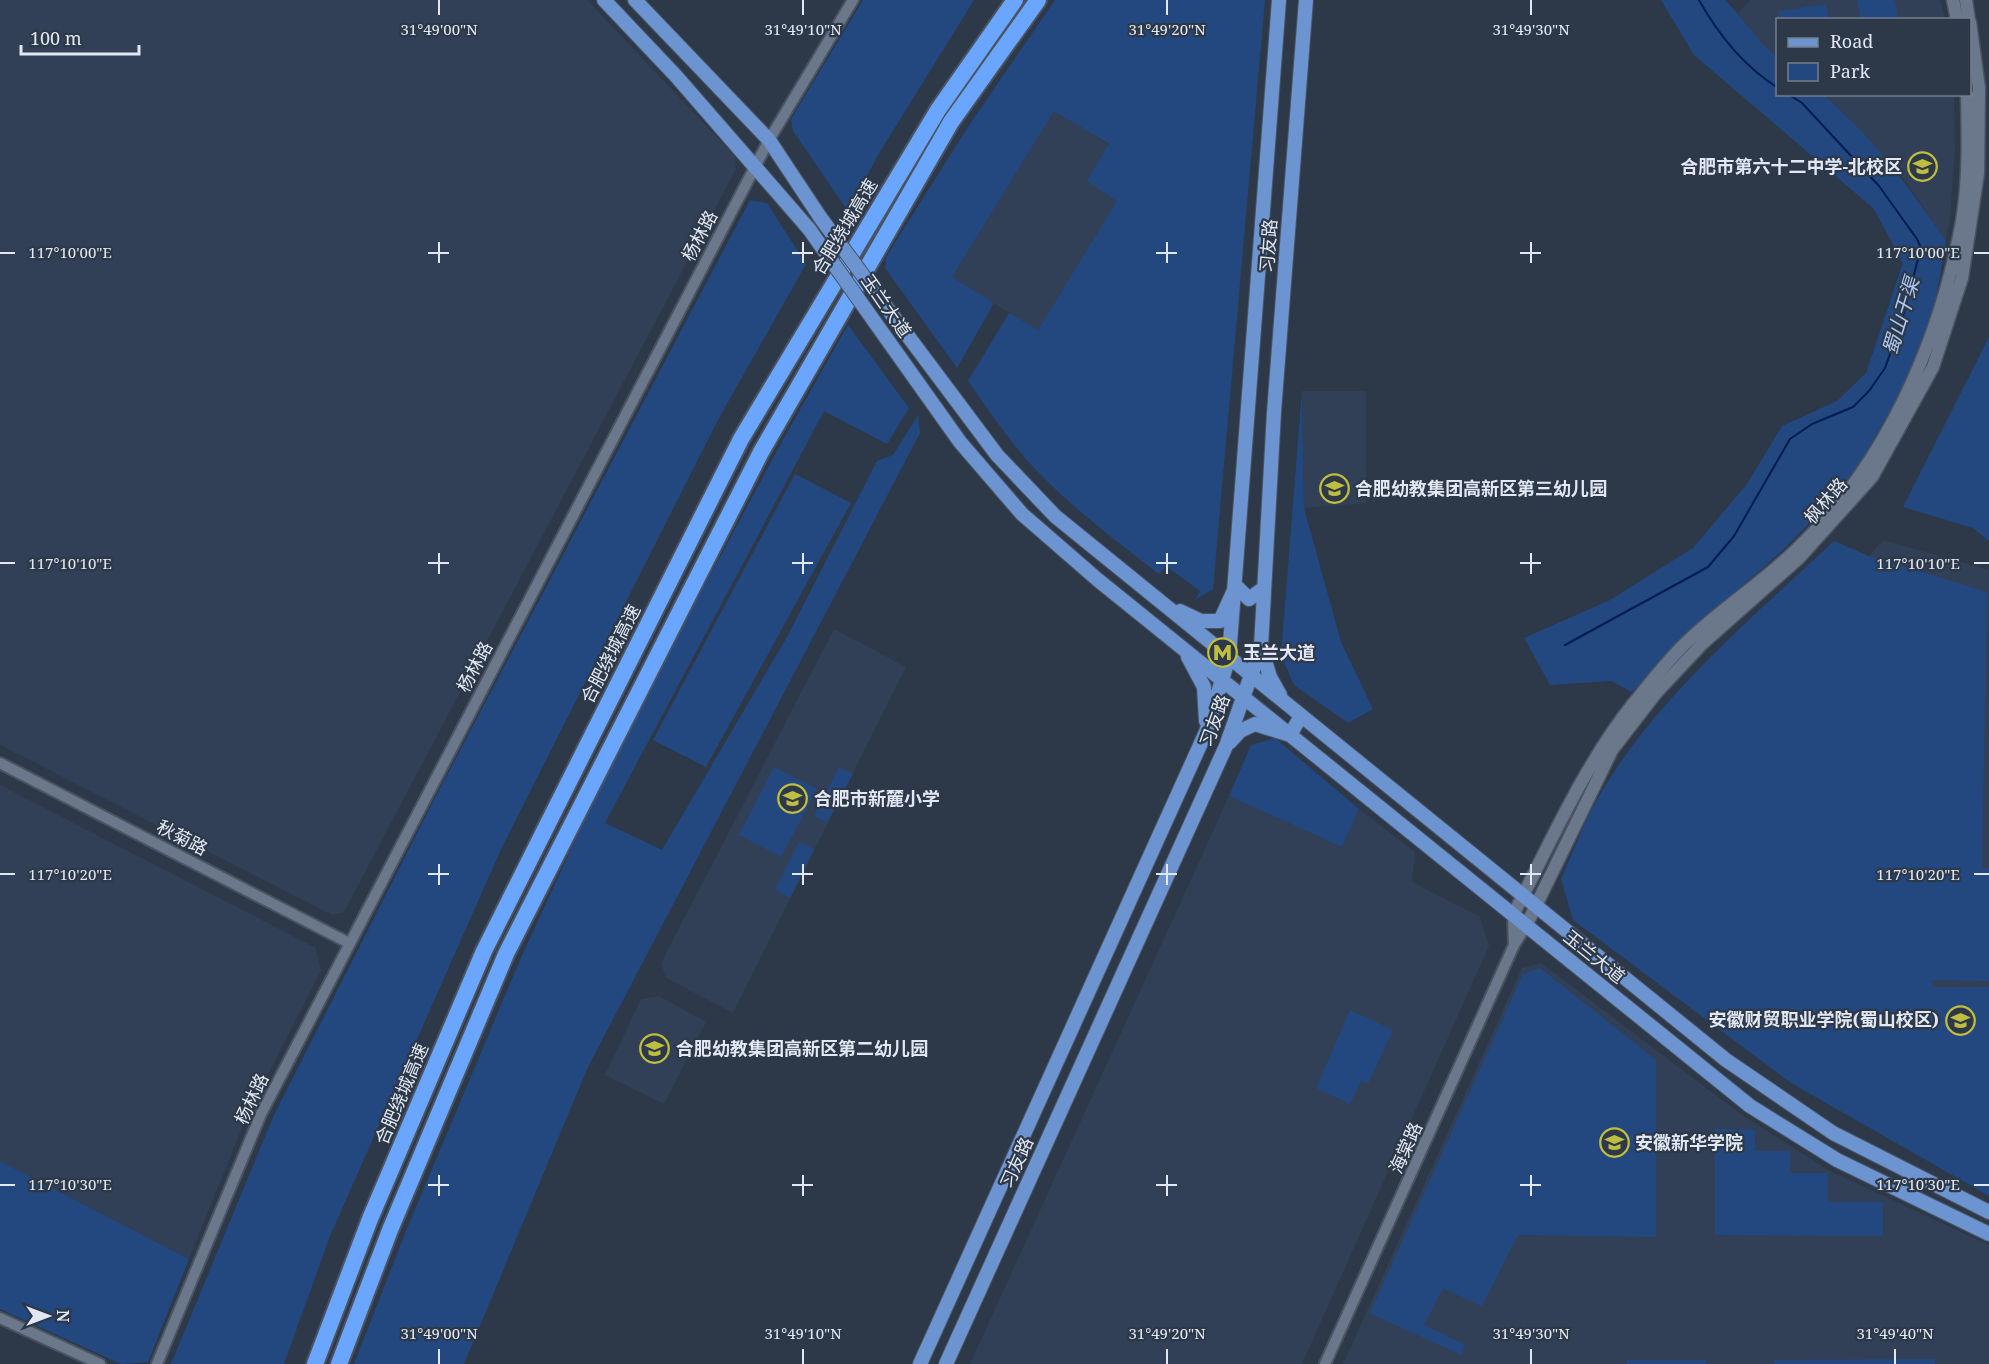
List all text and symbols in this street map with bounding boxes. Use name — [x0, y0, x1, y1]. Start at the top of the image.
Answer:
scale bar — [21, 18, 140, 56]
legend — [1776, 18, 1971, 96]
text: 31°49'00"N — [400, 19, 478, 39]
text: 31°49'10"N — [764, 19, 842, 39]
text: 31°49'20"N — [1128, 19, 1206, 39]
text: 31°49'30"N — [1492, 19, 1570, 39]
text: 100 m — [30, 26, 82, 50]
text: Road — [1830, 29, 1873, 53]
text: Park — [1830, 59, 1870, 83]
school or university icon: 合肥市第六十二中学-北校区 — [1907, 151, 1939, 183]
place label: 合肥市第六十二中学-北校区 — [1680, 154, 1902, 178]
street label: 合肥绕城高速 — [806, 174, 882, 279]
street label: 杨林路 — [676, 206, 722, 265]
street label: 习友路 — [1254, 218, 1282, 274]
text: 117°10'00"E — [28, 242, 112, 262]
text: 117°10'00"E — [1876, 242, 1960, 262]
street label: 玉兰大道 — [856, 269, 917, 342]
water label: 蜀山干渠 — [1876, 271, 1926, 358]
street label: 枫林路 — [1798, 472, 1852, 529]
school or university icon: 合肥幼教集团高新区第三幼儿园 — [1318, 473, 1350, 505]
place label: 合肥幼教集团高新区第三幼儿园 — [1355, 476, 1607, 500]
text: 117°10'10"E — [28, 553, 112, 573]
text: 117°10'10"E — [1876, 553, 1960, 573]
street label: 合肥绕城高速 — [575, 600, 645, 707]
street label: 杨林路 — [451, 637, 497, 696]
metro station icon: 玉兰大道 — [1206, 637, 1238, 669]
place label: 玉兰大道 — [1243, 640, 1315, 664]
street label: 习友路 — [1194, 691, 1235, 750]
school or university icon: 合肥市新麓小学 — [777, 783, 809, 815]
place label: 合肥市新麓小学 — [814, 786, 940, 810]
street label: 秋菊路 — [153, 814, 212, 860]
text: 117°10'20"E — [28, 864, 112, 884]
text: 117°10'20"E — [1876, 864, 1960, 884]
street label: 玉兰大道 — [1559, 924, 1630, 988]
school or university icon: 安徽财贸职业学院(蜀山校区) — [1944, 1004, 1976, 1036]
place label: 安徽财贸职业学院(蜀山校区) — [1709, 1007, 1939, 1031]
school or university icon: 合肥幼教集团高新区第二幼儿园 — [639, 1033, 671, 1065]
place label: 合肥幼教集团高新区第二幼儿园 — [676, 1036, 928, 1060]
street label: 合肥绕城高速 — [369, 1039, 433, 1148]
street label: 杨林路 — [229, 1069, 273, 1128]
street label: 海棠路 — [1383, 1118, 1427, 1177]
school or university icon: 安徽新华学院 — [1598, 1127, 1630, 1159]
place label: 安徽新华学院 — [1635, 1130, 1743, 1154]
street label: 习友路 — [994, 1133, 1038, 1192]
text: 117°10'30"E — [28, 1174, 112, 1194]
text: 117°10'30"E — [1876, 1174, 1960, 1194]
north arrow — [18, 1286, 78, 1346]
text: N — [52, 1310, 74, 1323]
text: 31°49'00"N — [400, 1323, 478, 1343]
text: 31°49'10"N — [764, 1323, 842, 1343]
text: 31°49'20"N — [1128, 1323, 1206, 1343]
text: 31°49'30"N — [1492, 1323, 1570, 1343]
text: 31°49'40"N — [1856, 1323, 1934, 1343]

